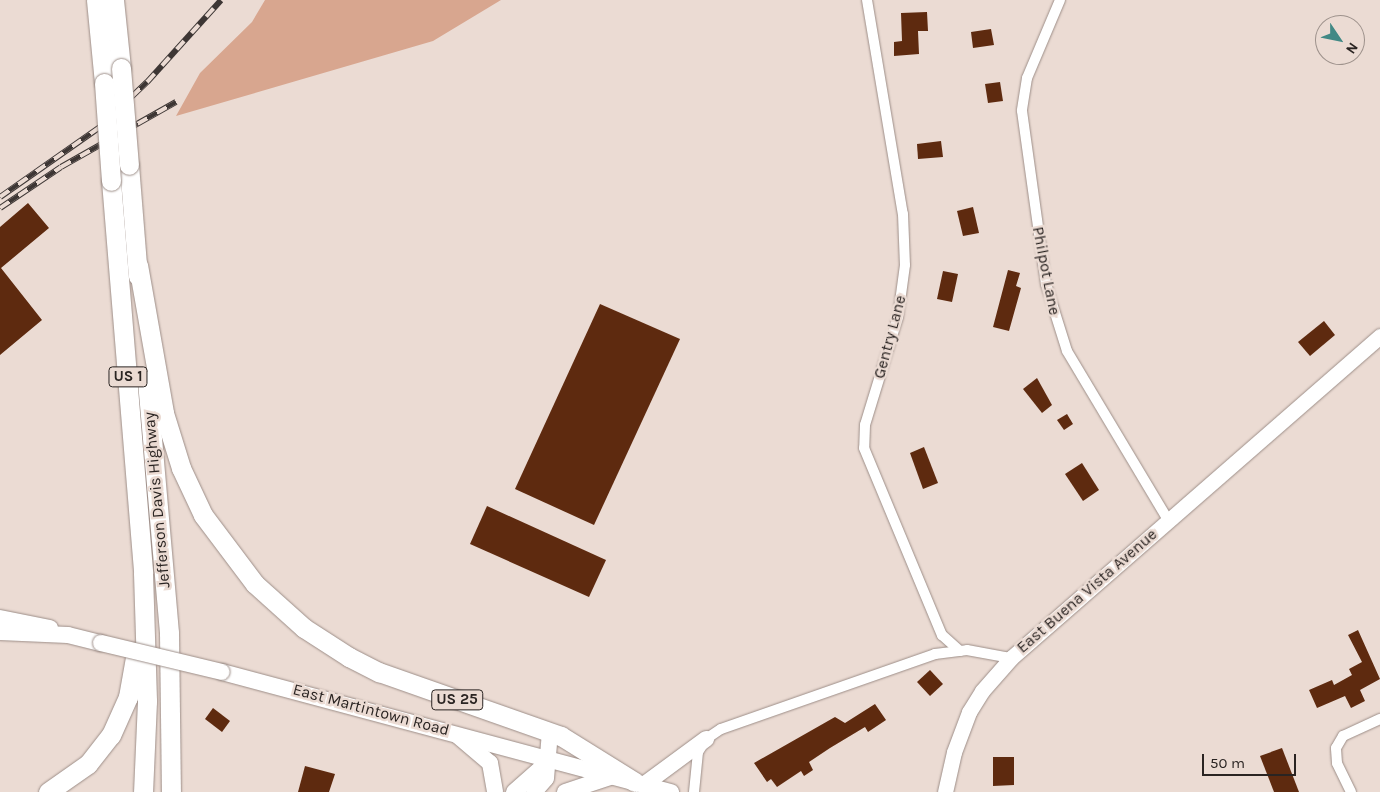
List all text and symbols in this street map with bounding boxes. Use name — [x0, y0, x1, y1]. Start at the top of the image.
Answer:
north arrow — [1315, 15, 1365, 65]
text: N — [1342, 39, 1362, 57]
street label: Philpot Lane — [1028, 225, 1064, 317]
street label: Gentry Lane — [870, 293, 910, 381]
road number: US 1 — [108, 364, 148, 390]
street label: Jefferson Davis Highway — [140, 411, 174, 589]
street label: East Buena Vista Avenue — [1013, 525, 1161, 657]
street label: East Martintown Road — [291, 680, 451, 740]
road number: US 25 — [431, 688, 483, 712]
scale bar — [1205, 744, 1299, 776]
text: 50 m — [1210, 754, 1245, 772]

